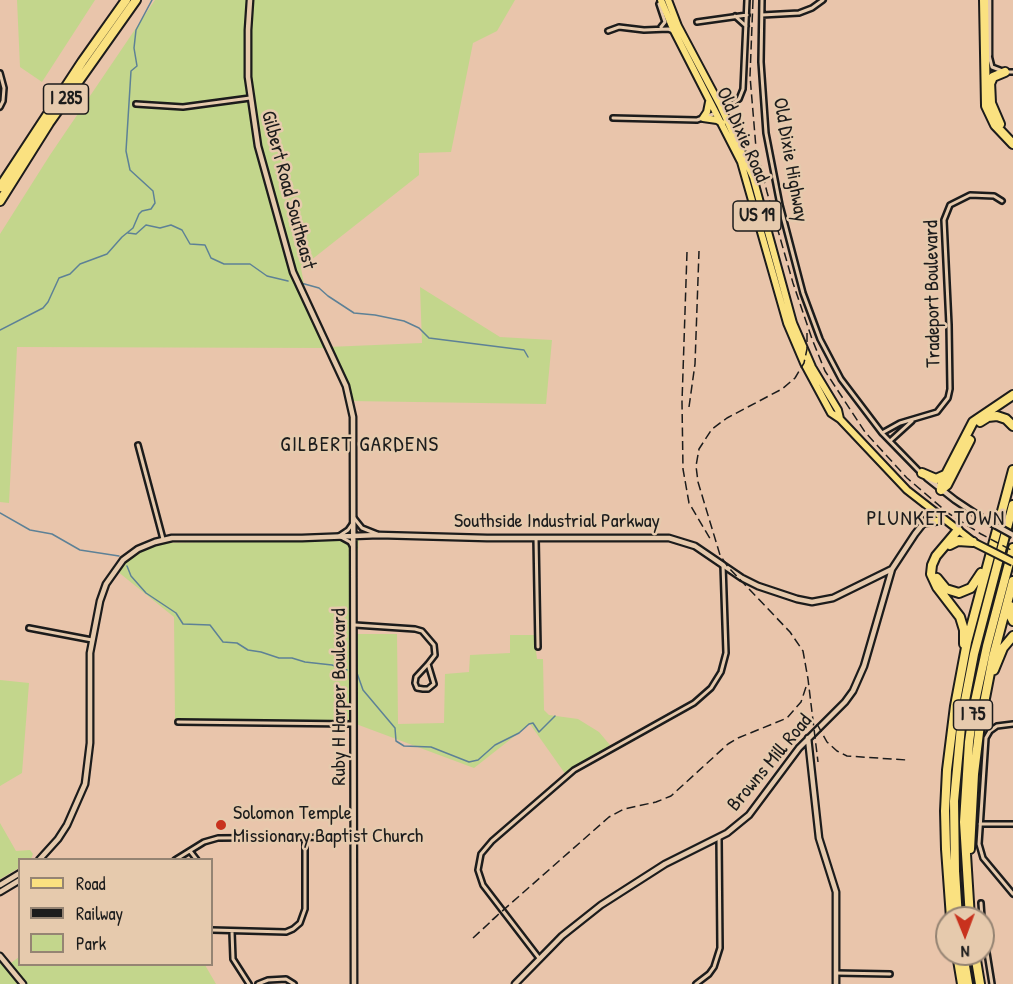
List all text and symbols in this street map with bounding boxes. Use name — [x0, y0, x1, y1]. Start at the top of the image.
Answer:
road number: I 285 — [44, 84, 88, 114]
street label: Old Dixie Road — [710, 84, 774, 186]
street label: Old Dixie Highway — [767, 96, 813, 224]
street label: Gilbert Road Southeast — [255, 108, 321, 272]
road number: US 19 — [733, 201, 781, 231]
street label: Tradeport Boulevard — [920, 220, 946, 368]
district label: GILBERT GARDENS — [280, 432, 440, 458]
district label: PLUNKET TOWN — [866, 506, 1006, 532]
street label: Southside Industrial Parkway — [454, 510, 660, 534]
street label: Ruby H Harper Boulevard — [328, 609, 352, 785]
road number: I 75 — [954, 700, 992, 730]
street label: Browns Mill Road — [723, 710, 817, 816]
place label: Solomon Temple Missionary Baptist Church — [233, 802, 423, 849]
marker: Solomon Temple Missionary Baptist Church — [214, 818, 228, 832]
legend — [18, 858, 213, 966]
text: Road — [76, 871, 106, 896]
text: Railway — [76, 901, 123, 926]
north arrow — [935, 906, 995, 966]
text: Park — [76, 931, 106, 956]
text: N — [961, 941, 970, 963]

